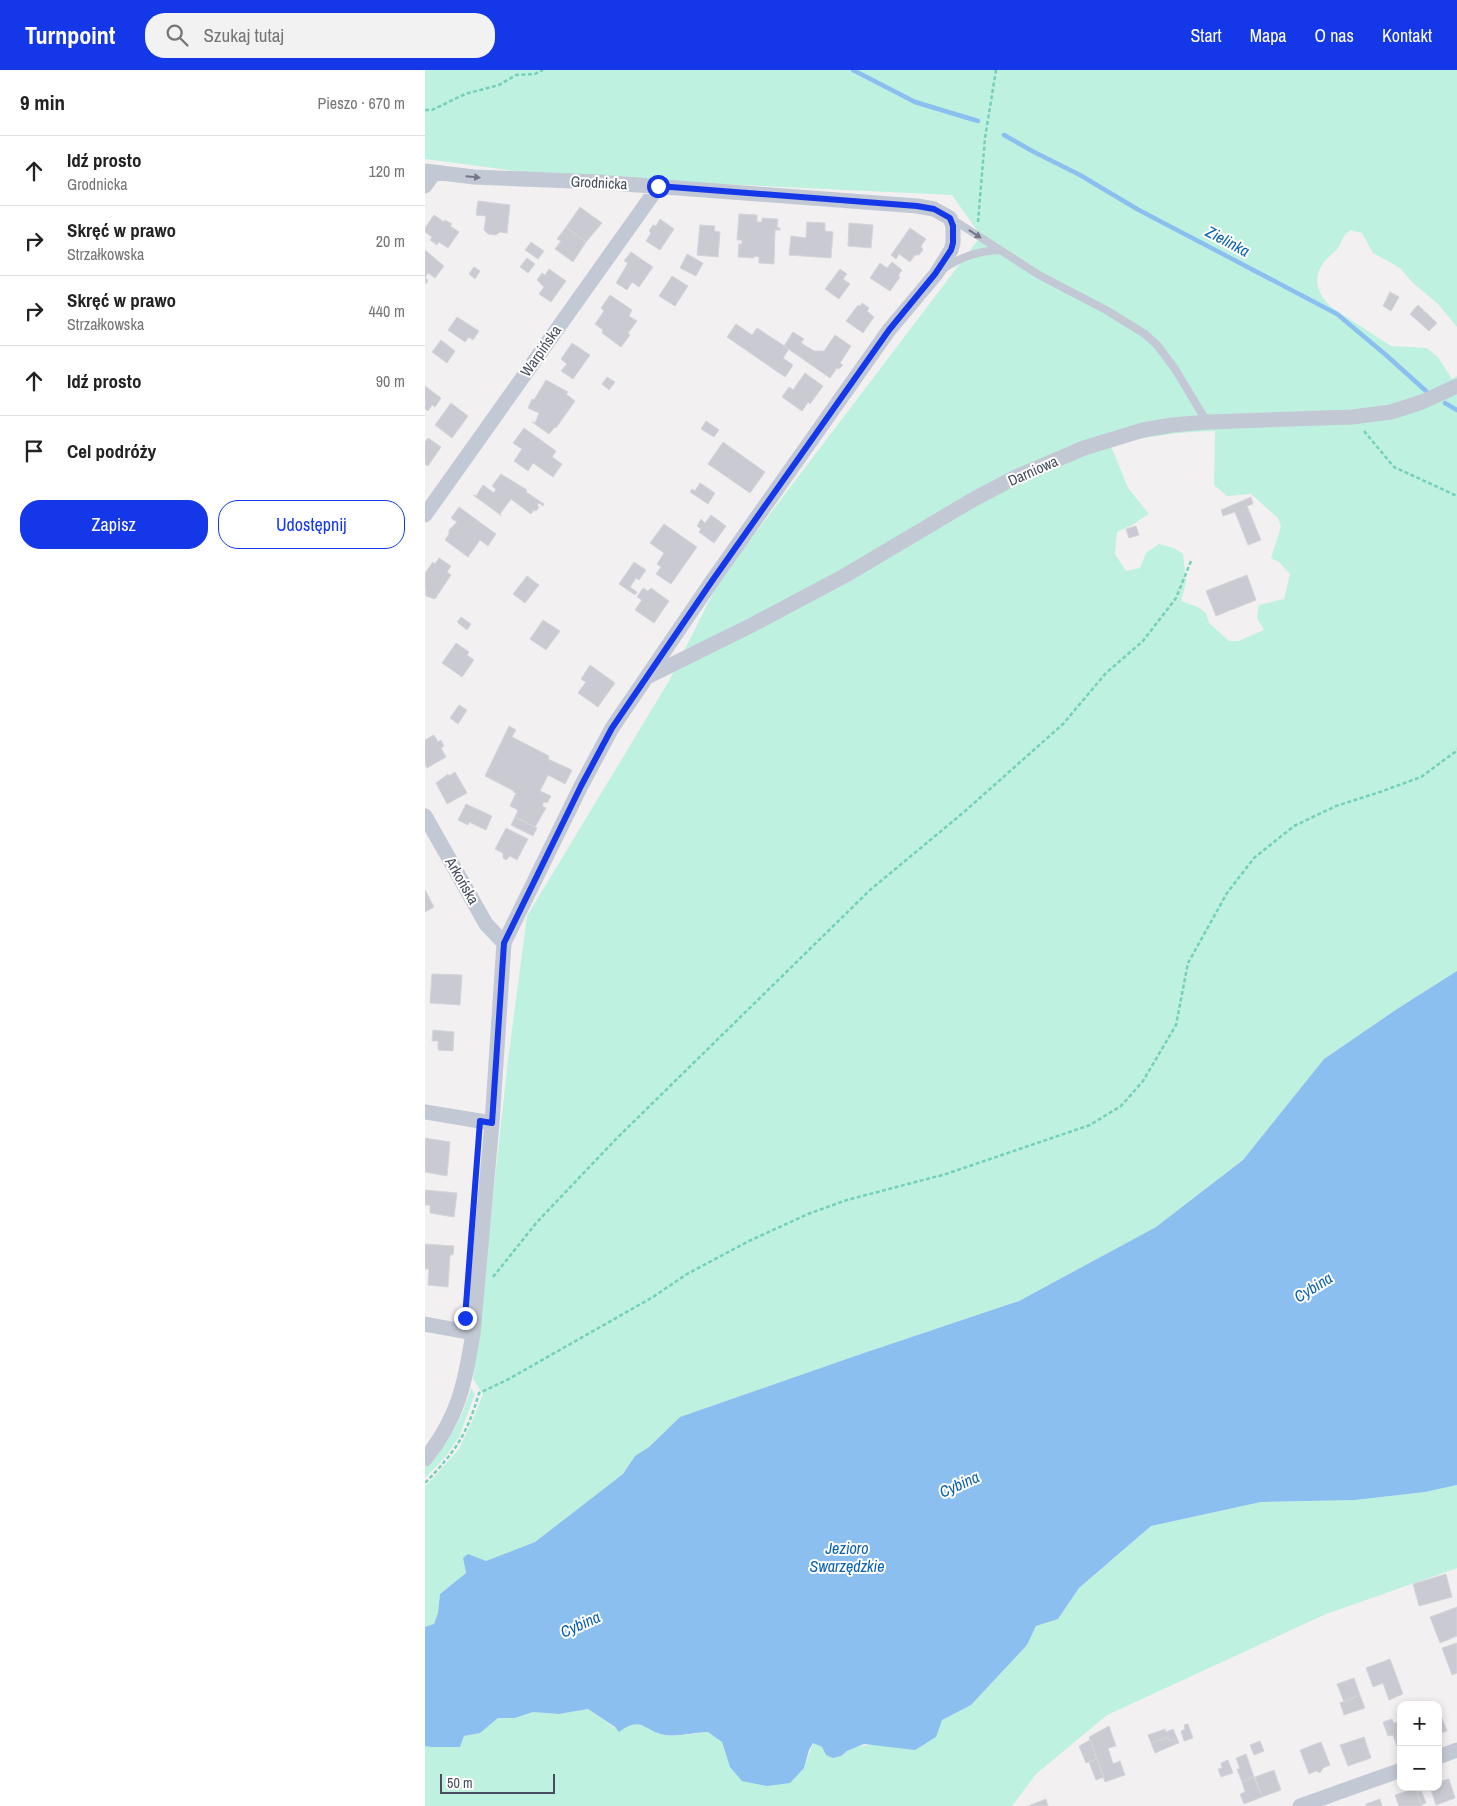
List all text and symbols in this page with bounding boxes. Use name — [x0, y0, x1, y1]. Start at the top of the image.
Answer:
search box — [145, 13, 495, 58]
text: Turnpoint — [25, 19, 115, 51]
icon: search — [163, 21, 191, 49]
text: Szukaj tutaj — [203, 22, 284, 48]
text: Start — [1190, 23, 1222, 48]
text: Mapa — [1250, 23, 1287, 48]
text: O nas — [1315, 23, 1354, 48]
text: Kontakt — [1382, 23, 1432, 48]
text: 9 min — [20, 88, 65, 117]
text: Pieszo · 670 m — [317, 92, 405, 114]
text: Idź prosto — [67, 147, 141, 173]
icon: ahead — [20, 157, 48, 185]
text: 120 m — [369, 160, 405, 182]
street label: Grodnicka — [570, 171, 628, 194]
text: Grodnicka — [67, 173, 128, 195]
one-way arrow — [466, 173, 482, 181]
route start — [647, 175, 670, 198]
text: Skręć w prawo — [67, 217, 176, 243]
water label: Zielinka — [1201, 220, 1254, 262]
icon: right — [20, 227, 48, 255]
one-way arrow — [968, 229, 981, 239]
text: 20 m — [376, 230, 405, 252]
text: Strzałkowska — [67, 243, 144, 265]
text: Skręć w prawo — [67, 287, 176, 313]
icon: right — [20, 297, 48, 325]
text: 440 m — [369, 300, 405, 322]
text: Strzałkowska — [67, 313, 144, 335]
street label: Warpińska — [515, 321, 566, 381]
icon: ahead — [20, 367, 48, 395]
text: Idź prosto — [67, 368, 141, 394]
text: 90 m — [376, 370, 405, 392]
icon: arrive — [20, 437, 48, 465]
text: Cel podróży — [67, 438, 156, 464]
street label: Darniowa — [1004, 450, 1061, 491]
button: Zapisz — [20, 500, 208, 549]
button: Udostępnij — [218, 500, 405, 549]
street label: Arkońska — [440, 852, 484, 908]
water label: Cybina — [1290, 1267, 1336, 1307]
route end — [454, 1307, 477, 1330]
water label: Cybina — [936, 1465, 982, 1503]
water label: Jezioro Swarzędzkie — [809, 1537, 885, 1577]
water label: Cybina — [557, 1605, 603, 1643]
map controls — [1397, 1701, 1442, 1791]
button: + — [1397, 1701, 1442, 1746]
button: − — [1397, 1746, 1442, 1791]
scale bar — [440, 1771, 555, 1794]
text: 50 m — [447, 1774, 473, 1792]

